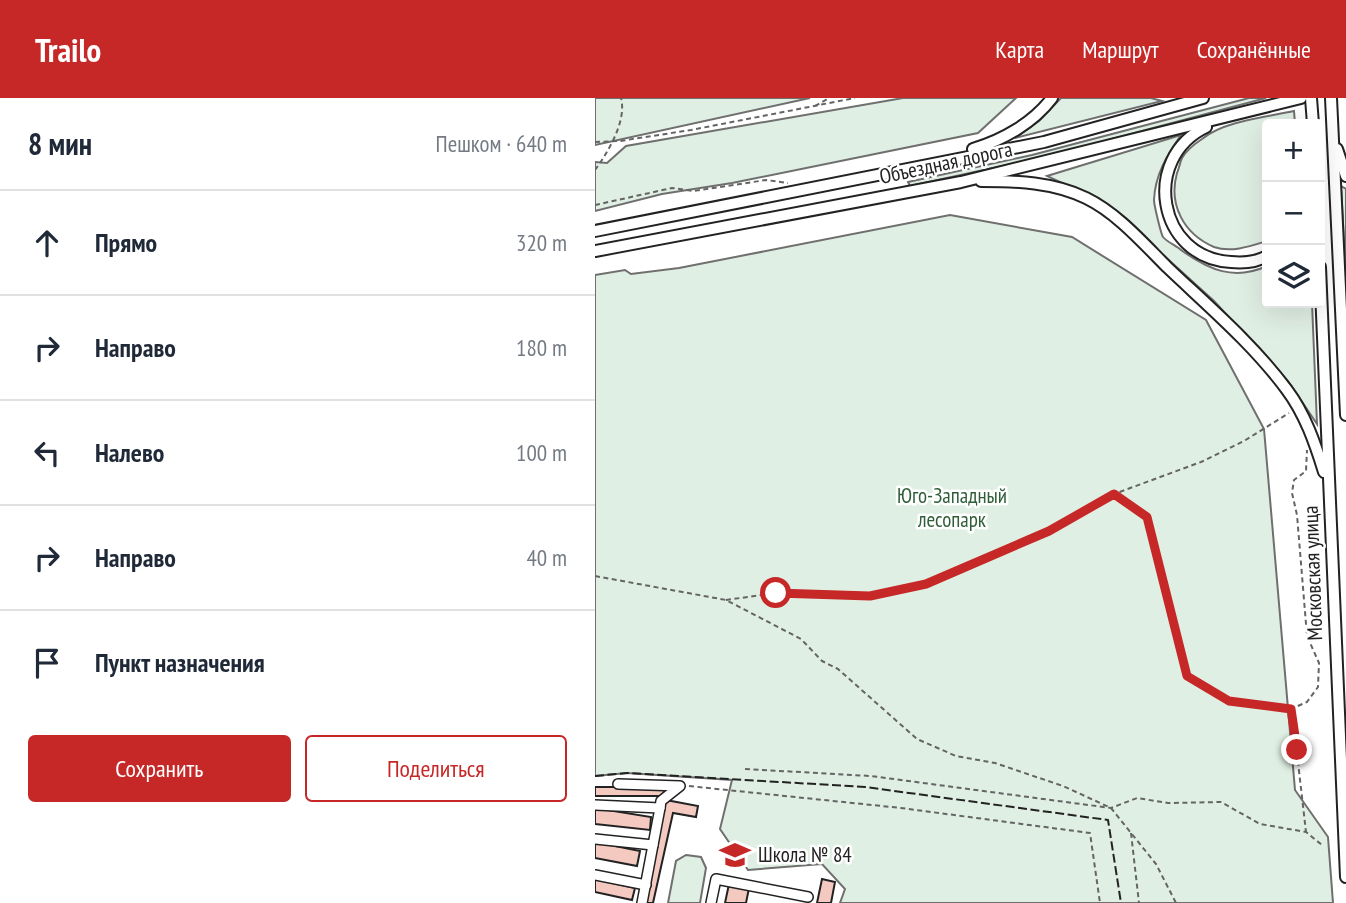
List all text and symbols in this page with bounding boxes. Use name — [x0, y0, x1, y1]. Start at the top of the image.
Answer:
text: Trailo — [35, 28, 101, 71]
text: Карта — [995, 34, 1044, 65]
text: Маршрут — [1082, 34, 1159, 65]
text: Сохранённые — [1197, 34, 1311, 65]
map controls — [1262, 119, 1325, 308]
button: + — [1262, 119, 1325, 182]
text: 8 мин — [28, 124, 92, 163]
text: Пешком · 640 m — [436, 129, 567, 158]
street label: Объездная дорога — [877, 135, 1015, 190]
button: − — [1262, 182, 1325, 245]
icon: ahead — [28, 224, 66, 262]
text: Прямо — [95, 226, 157, 259]
text: 320 m — [516, 228, 567, 257]
button: layers — [1262, 245, 1325, 308]
icon: right — [28, 329, 66, 367]
text: Направо — [95, 331, 176, 364]
text: 180 m — [516, 333, 567, 362]
icon: left — [28, 434, 66, 472]
text: Налево — [95, 436, 164, 469]
text: 100 m — [516, 438, 567, 467]
park label: Юго-Западный лесопарк — [897, 482, 1007, 533]
street label: Московская улица — [1297, 505, 1328, 641]
icon: right — [28, 539, 66, 577]
text: Направо — [95, 541, 176, 574]
text: 40 m — [526, 543, 567, 572]
route start — [760, 577, 791, 608]
icon: arrive — [28, 644, 66, 682]
text: Пункт назначения — [95, 646, 265, 679]
route end — [1281, 734, 1312, 765]
button: Сохранить — [28, 735, 291, 802]
button: Поделиться — [305, 735, 567, 802]
school or university icon: Школа № 84 — [718, 838, 752, 872]
place label: Школа № 84 — [758, 841, 852, 868]

